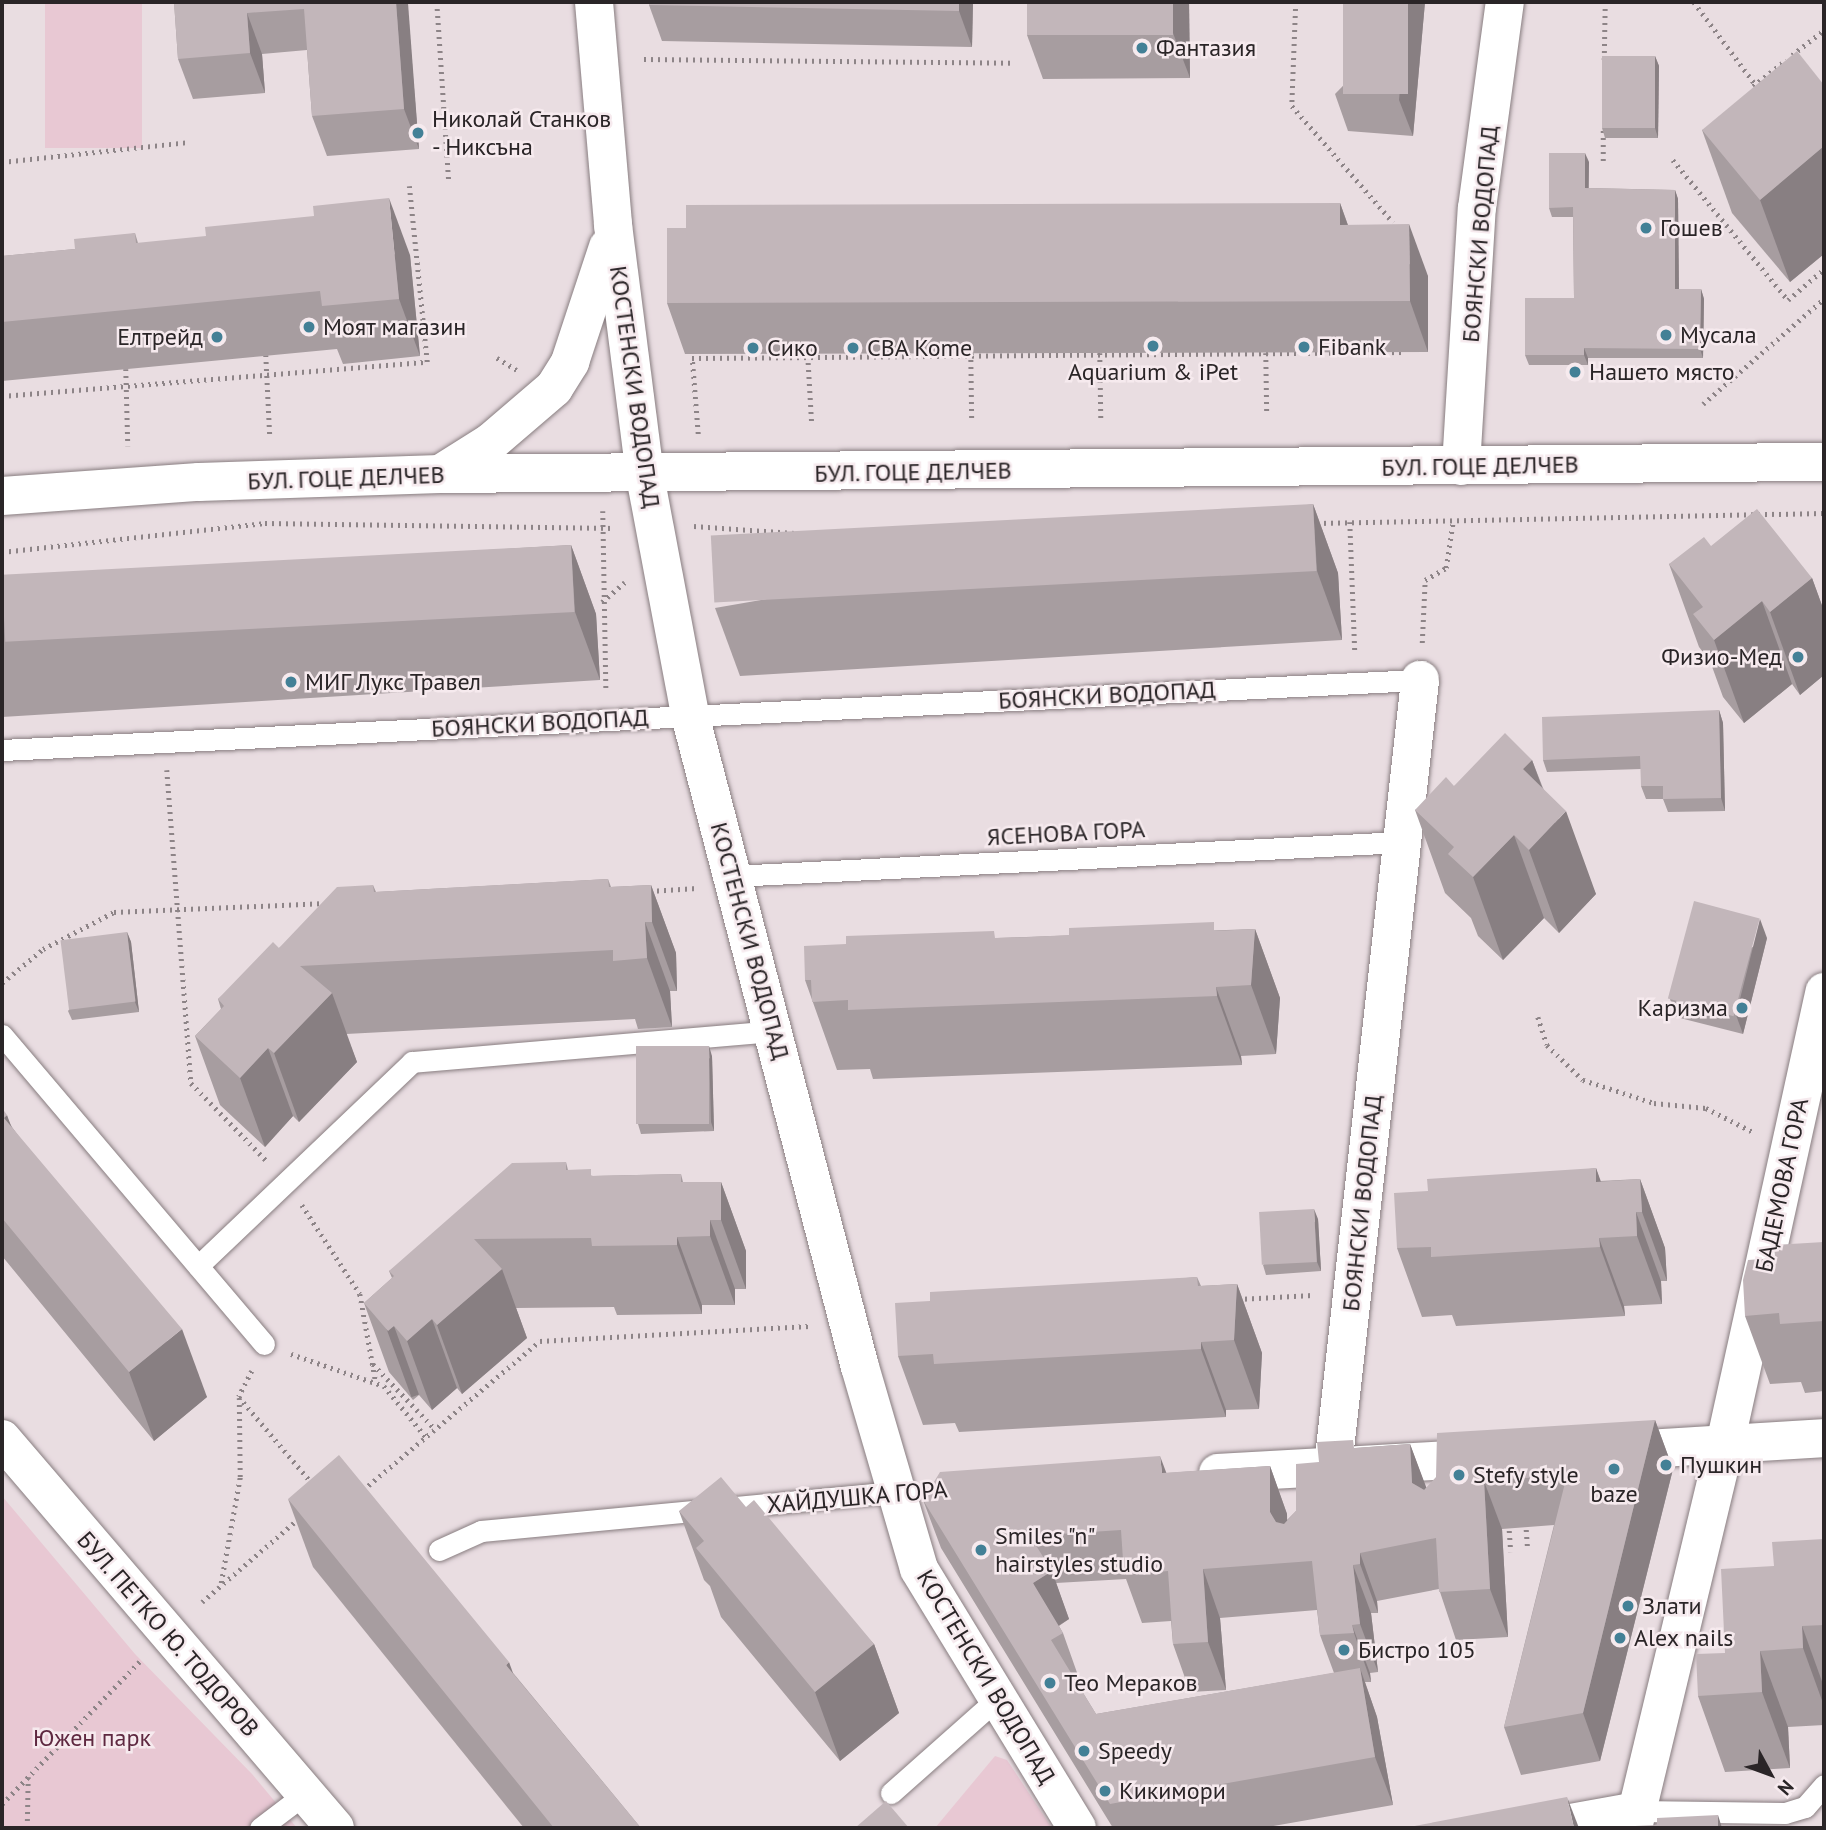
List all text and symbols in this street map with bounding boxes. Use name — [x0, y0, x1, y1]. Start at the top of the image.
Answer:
place label: Фантазия — [1156, 34, 1256, 62]
marker: Фантазия — [1134, 40, 1150, 56]
place label: Николай Станков - Никсъна — [432, 105, 611, 161]
street label: БОЯНСКИ ВОДОПАД — [1456, 124, 1504, 344]
marker: Николай Станков - Никсъна — [410, 125, 426, 141]
place label: Гошев — [1660, 214, 1723, 242]
marker: Гошев — [1638, 220, 1654, 236]
street label: КОСТЕНСКИ ВОДОПАД — [604, 264, 666, 510]
place label: Моят магазин — [323, 313, 467, 341]
marker: Моят магазин — [301, 319, 317, 335]
place label: Мусала — [1680, 321, 1757, 349]
place label: Елтрейд — [117, 323, 203, 351]
marker: Мусала — [1658, 327, 1674, 343]
marker: Елтрейд — [209, 329, 225, 345]
place label: Fibank — [1318, 333, 1386, 361]
place label: Сико — [767, 334, 818, 362]
place label: CBA Kome — [867, 334, 973, 362]
marker: Aquarium & iPet — [1145, 338, 1161, 354]
marker: Fibank — [1296, 339, 1312, 355]
marker: Сико — [745, 340, 761, 356]
marker: CBA Kome — [845, 340, 861, 356]
place label: Aquarium & iPet — [1068, 358, 1238, 386]
place label: Нашето място — [1589, 358, 1735, 386]
marker: Нашето място — [1567, 364, 1583, 380]
street label: БУЛ. ГОЦЕ ДЕЛЧЕВ — [1380, 450, 1580, 482]
street label: БУЛ. ГОЦЕ ДЕЛЧЕВ — [813, 456, 1013, 488]
street label: БУЛ. ГОЦЕ ДЕЛЧЕВ — [246, 460, 446, 496]
place label: Физио-Мед — [1661, 643, 1782, 671]
marker: Физио-Мед — [1788, 647, 1808, 667]
place label: МИГ Лукс Травел — [305, 668, 483, 696]
marker: МИГ Лукс Травел — [283, 674, 299, 690]
street label: БОЯНСКИ ВОДОПАД — [998, 675, 1216, 715]
street label: БОЯНСКИ ВОДОПАД — [431, 703, 649, 743]
street label: ЯСЕНОВА ГОРА — [986, 814, 1146, 852]
street label: КОСТЕНСКИ ВОДОПАД — [704, 819, 796, 1063]
place label: Каризма — [1637, 994, 1728, 1022]
marker: Каризма — [1734, 1000, 1750, 1016]
street label: БОЯНСКИ ВОДОПАД — [1336, 1093, 1388, 1313]
street label: БАДЕМОВА ГОРА — [1749, 1095, 1815, 1275]
place label: Пушкин — [1680, 1451, 1762, 1479]
marker: Пушкин — [1658, 1457, 1674, 1473]
place label: Stefy style — [1473, 1461, 1580, 1489]
marker: baze — [1606, 1461, 1622, 1477]
marker: Stefy style — [1451, 1467, 1467, 1483]
street label: ХАЙДУШКА ГОРА — [765, 1475, 949, 1519]
place label: baze — [1590, 1480, 1638, 1508]
place label: Smiles "n" hairstyles studio — [995, 1522, 1163, 1578]
street label: БУЛ. ПЕТКО Ю. ТОДОРОВ — [70, 1524, 266, 1744]
marker: Smiles "n" hairstyles studio — [973, 1542, 989, 1558]
street label: КОСТЕНСКИ ВОДОПАД — [911, 1565, 1061, 1789]
place label: Злати — [1642, 1592, 1702, 1620]
marker: Злати — [1620, 1598, 1636, 1614]
place label: Alex nails — [1634, 1624, 1734, 1652]
marker: Alex nails — [1612, 1630, 1628, 1646]
place label: Бистро 105 — [1358, 1636, 1476, 1664]
marker: Бистро 105 — [1336, 1642, 1352, 1658]
place label: Тео Мераков — [1064, 1669, 1198, 1697]
marker: Тео Мераков — [1042, 1675, 1058, 1691]
park label: Южен парк — [33, 1724, 151, 1752]
place label: Speedy — [1098, 1737, 1172, 1765]
north arrow — [1735, 1739, 1805, 1809]
marker: Speedy — [1076, 1743, 1092, 1759]
text: N — [1773, 1775, 1799, 1800]
place label: Кикимори — [1119, 1777, 1226, 1805]
marker: Кикимори — [1097, 1783, 1113, 1799]

